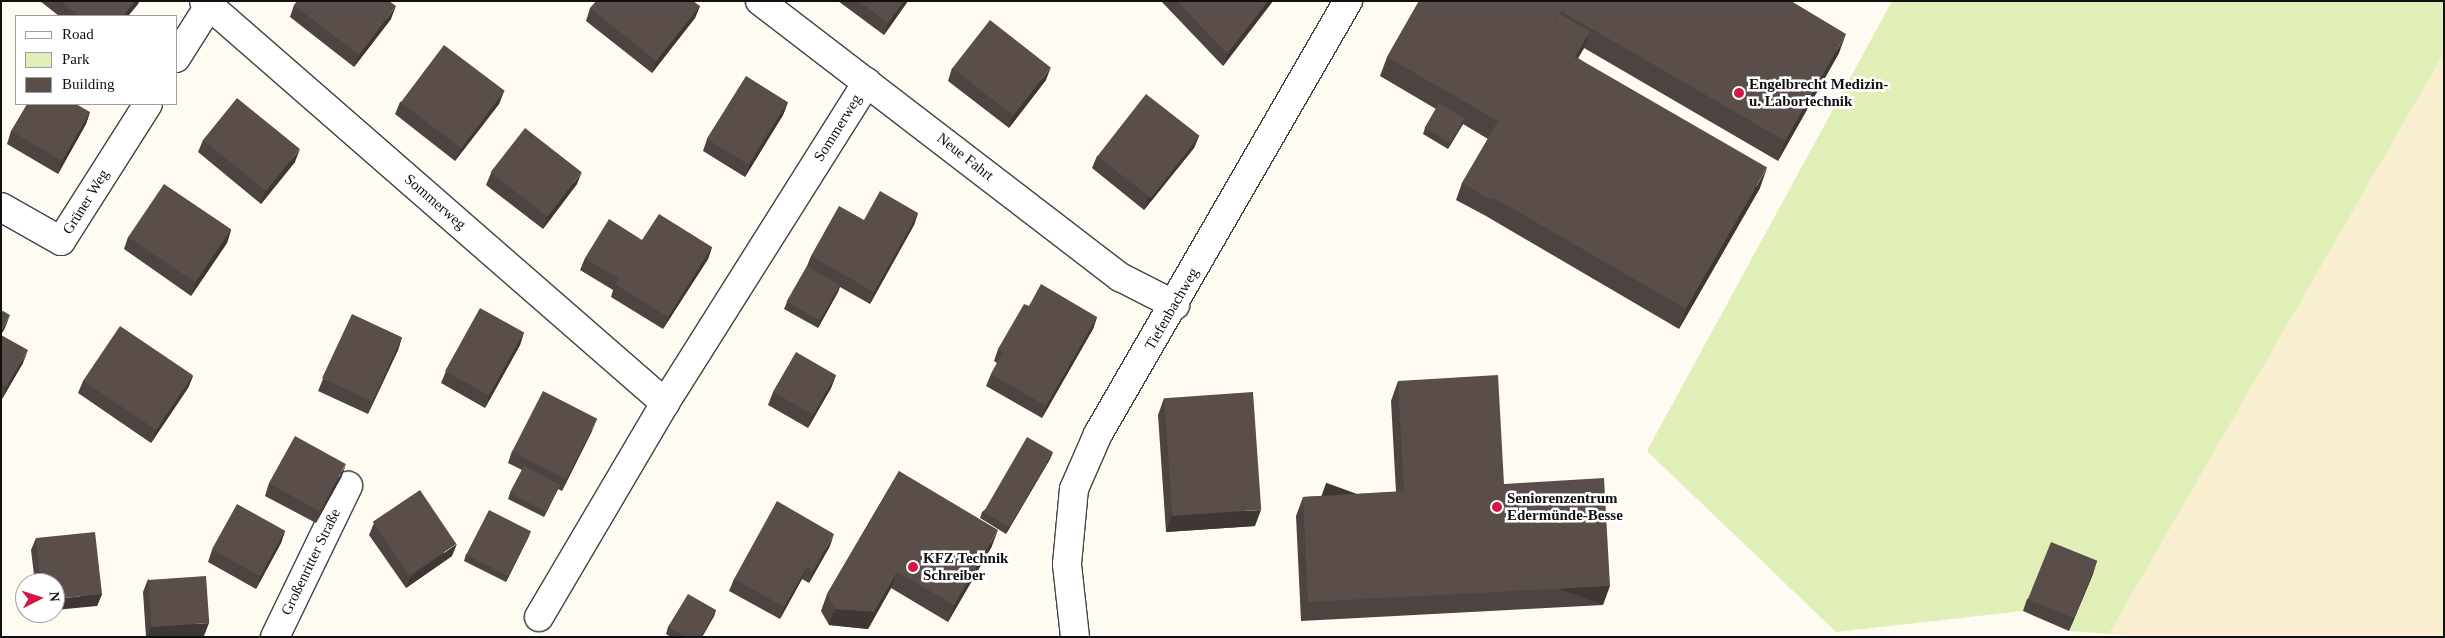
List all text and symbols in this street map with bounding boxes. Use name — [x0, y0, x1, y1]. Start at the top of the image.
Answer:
legend — [15, 15, 178, 105]
text: Road — [62, 26, 94, 42]
text: Park — [62, 51, 90, 67]
place label: Engelbrecht Medizin- u. Labortechnik — [1749, 75, 1888, 110]
text: Building — [62, 76, 115, 92]
marker: Engelbrecht Medizin- u. Labortechnik — [1733, 87, 1745, 99]
street label: Sommerweg — [810, 91, 866, 165]
street label: Neue Fahrt — [933, 129, 997, 185]
street label: Grüner Weg — [59, 166, 113, 238]
street label: Sommerweg — [400, 170, 470, 234]
street label: Tiefenbachweg — [1141, 265, 1203, 353]
place label: Seniorenzentrum Edermünde-Besse — [1507, 489, 1623, 524]
marker: Seniorenzentrum Edermünde-Besse — [1491, 501, 1503, 513]
street label: Großenritter Straße — [277, 506, 345, 618]
place label: KFZ Technik Schreiber — [923, 549, 1009, 584]
marker: KFZ Technik Schreiber — [907, 561, 919, 573]
north arrow — [15, 573, 65, 623]
text: N — [47, 591, 62, 602]

